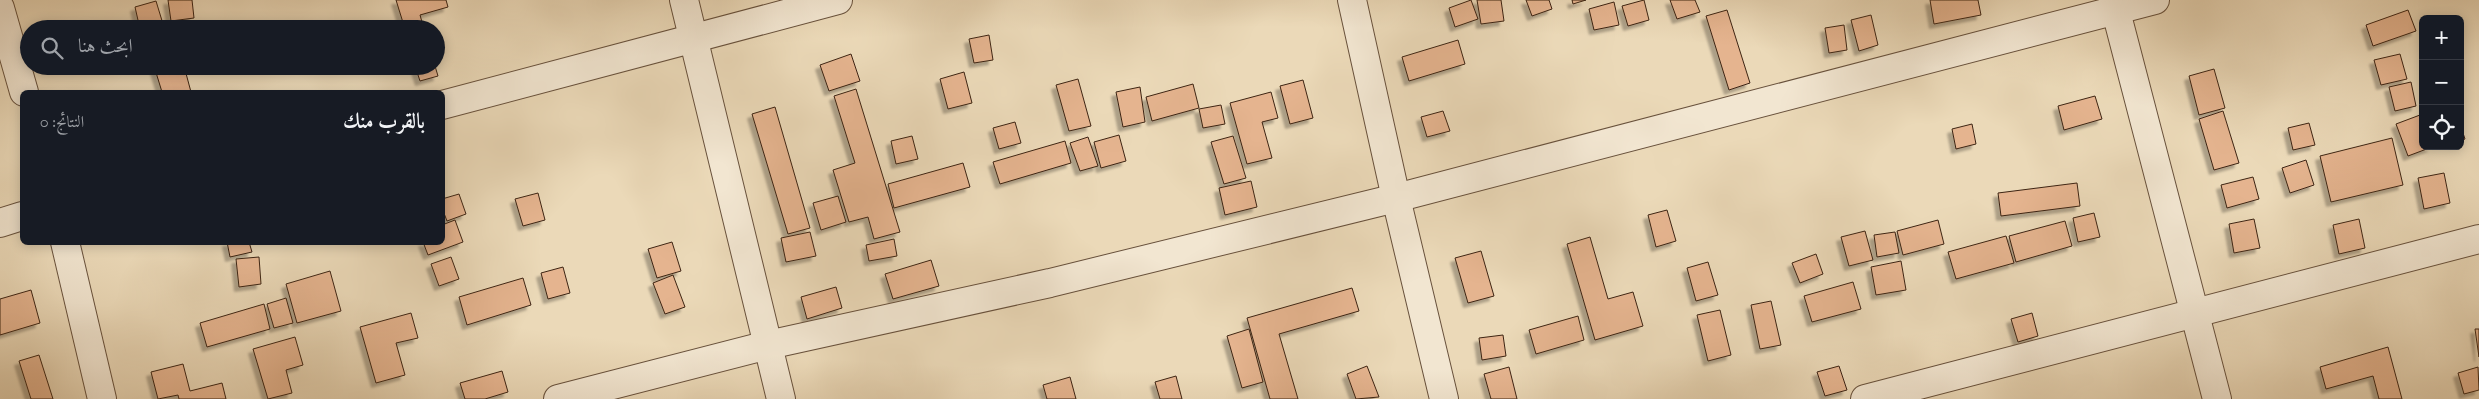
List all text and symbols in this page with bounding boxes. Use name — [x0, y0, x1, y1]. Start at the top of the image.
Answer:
map controls — [2419, 15, 2464, 150]
button: + — [2419, 15, 2464, 60]
search box — [20, 20, 445, 75]
icon: search — [38, 34, 66, 62]
text: ابحث هنا — [78, 34, 133, 61]
button: − — [2419, 60, 2464, 105]
button: locate — [2419, 105, 2464, 150]
text: بالقرب منك — [343, 108, 425, 138]
text: النتائج: 0 — [40, 112, 84, 135]

